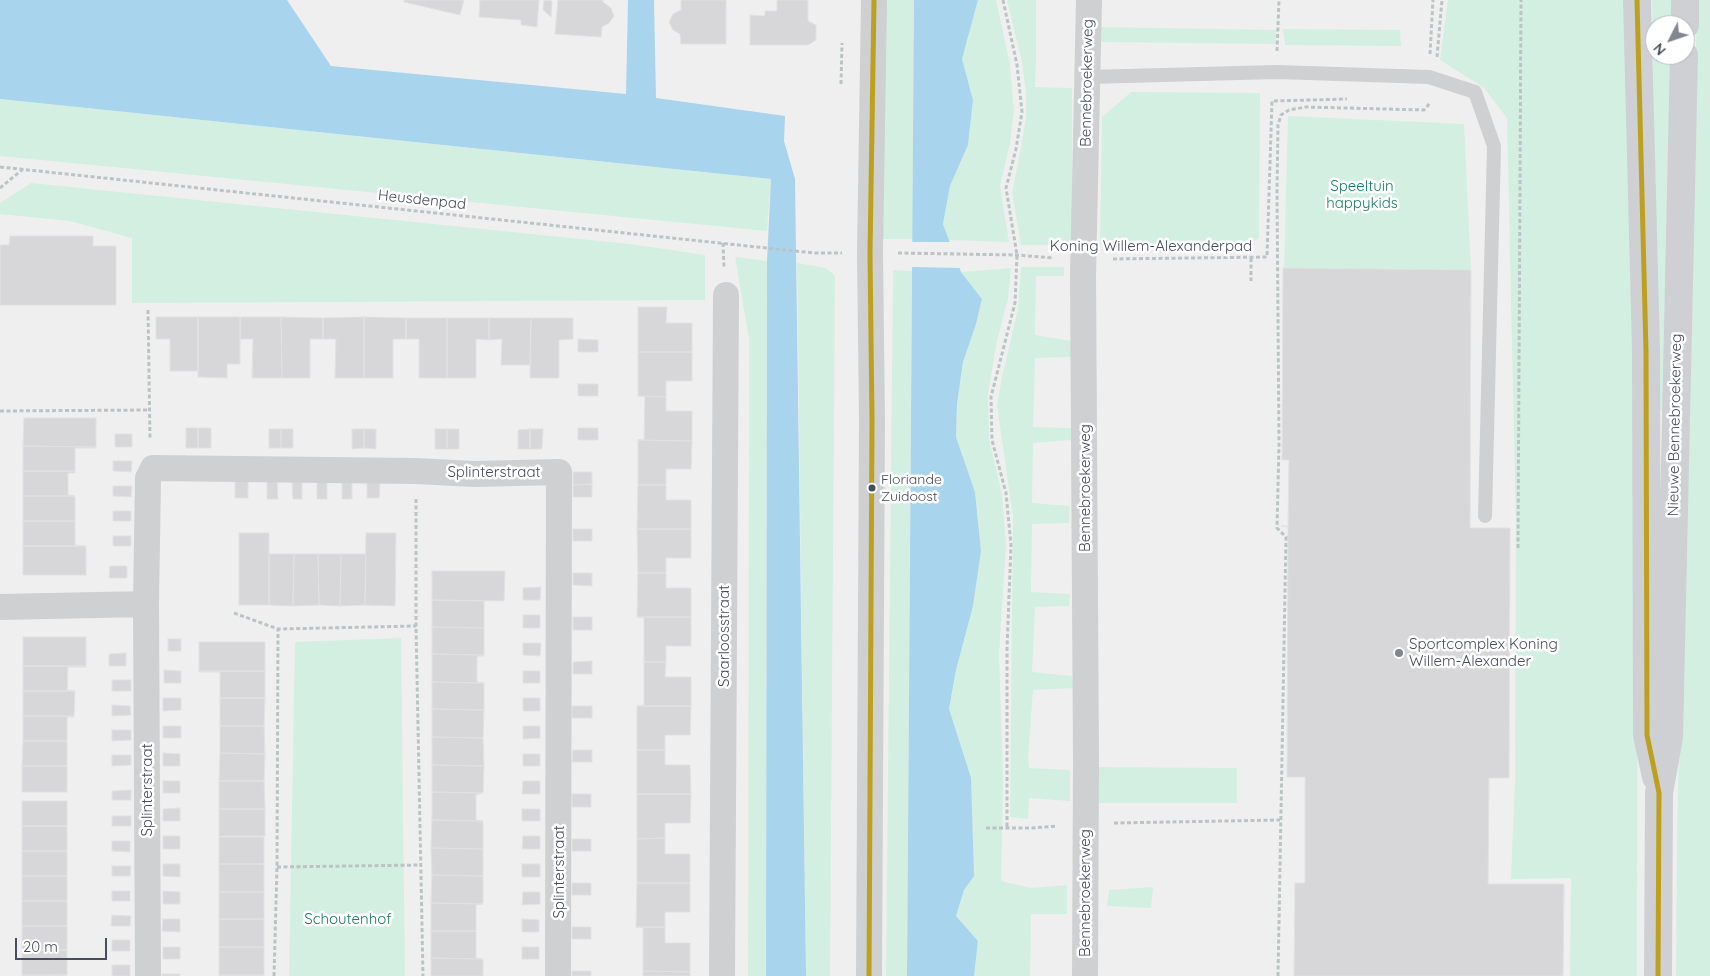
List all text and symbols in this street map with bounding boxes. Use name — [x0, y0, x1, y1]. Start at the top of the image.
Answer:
north arrow — [1645, 15, 1695, 65]
street label: Bennebroekerweg — [1077, 19, 1097, 147]
text: N — [1649, 39, 1670, 59]
park label: Speeltuin happykids — [1326, 177, 1398, 212]
street label: Heusdenpad — [377, 186, 467, 214]
street label: Koning Willem-Alexanderpad — [1050, 237, 1252, 255]
street label: Nieuwe Bennebroekerweg — [1664, 333, 1686, 517]
street label: Bennebroekerweg — [1076, 424, 1094, 552]
street label: Splinterstraat — [447, 463, 541, 481]
place label: Floriande Zuidoost — [881, 472, 942, 504]
marker: Floriande Zuidoost — [867, 483, 877, 493]
street label: Saarloosstraat — [715, 585, 733, 687]
place label: Sportcomplex Koning Willem-Alexander — [1409, 635, 1558, 670]
marker: Sportcomplex Koning Willem-Alexander — [1393, 647, 1405, 659]
street label: Splinterstraat — [138, 743, 156, 837]
street label: Splinterstraat — [550, 825, 568, 919]
street label: Bennebroekerweg — [1076, 829, 1094, 957]
park label: Schoutenhof — [304, 910, 392, 928]
scale bar — [18, 928, 110, 960]
text: 20 m — [23, 937, 58, 956]

